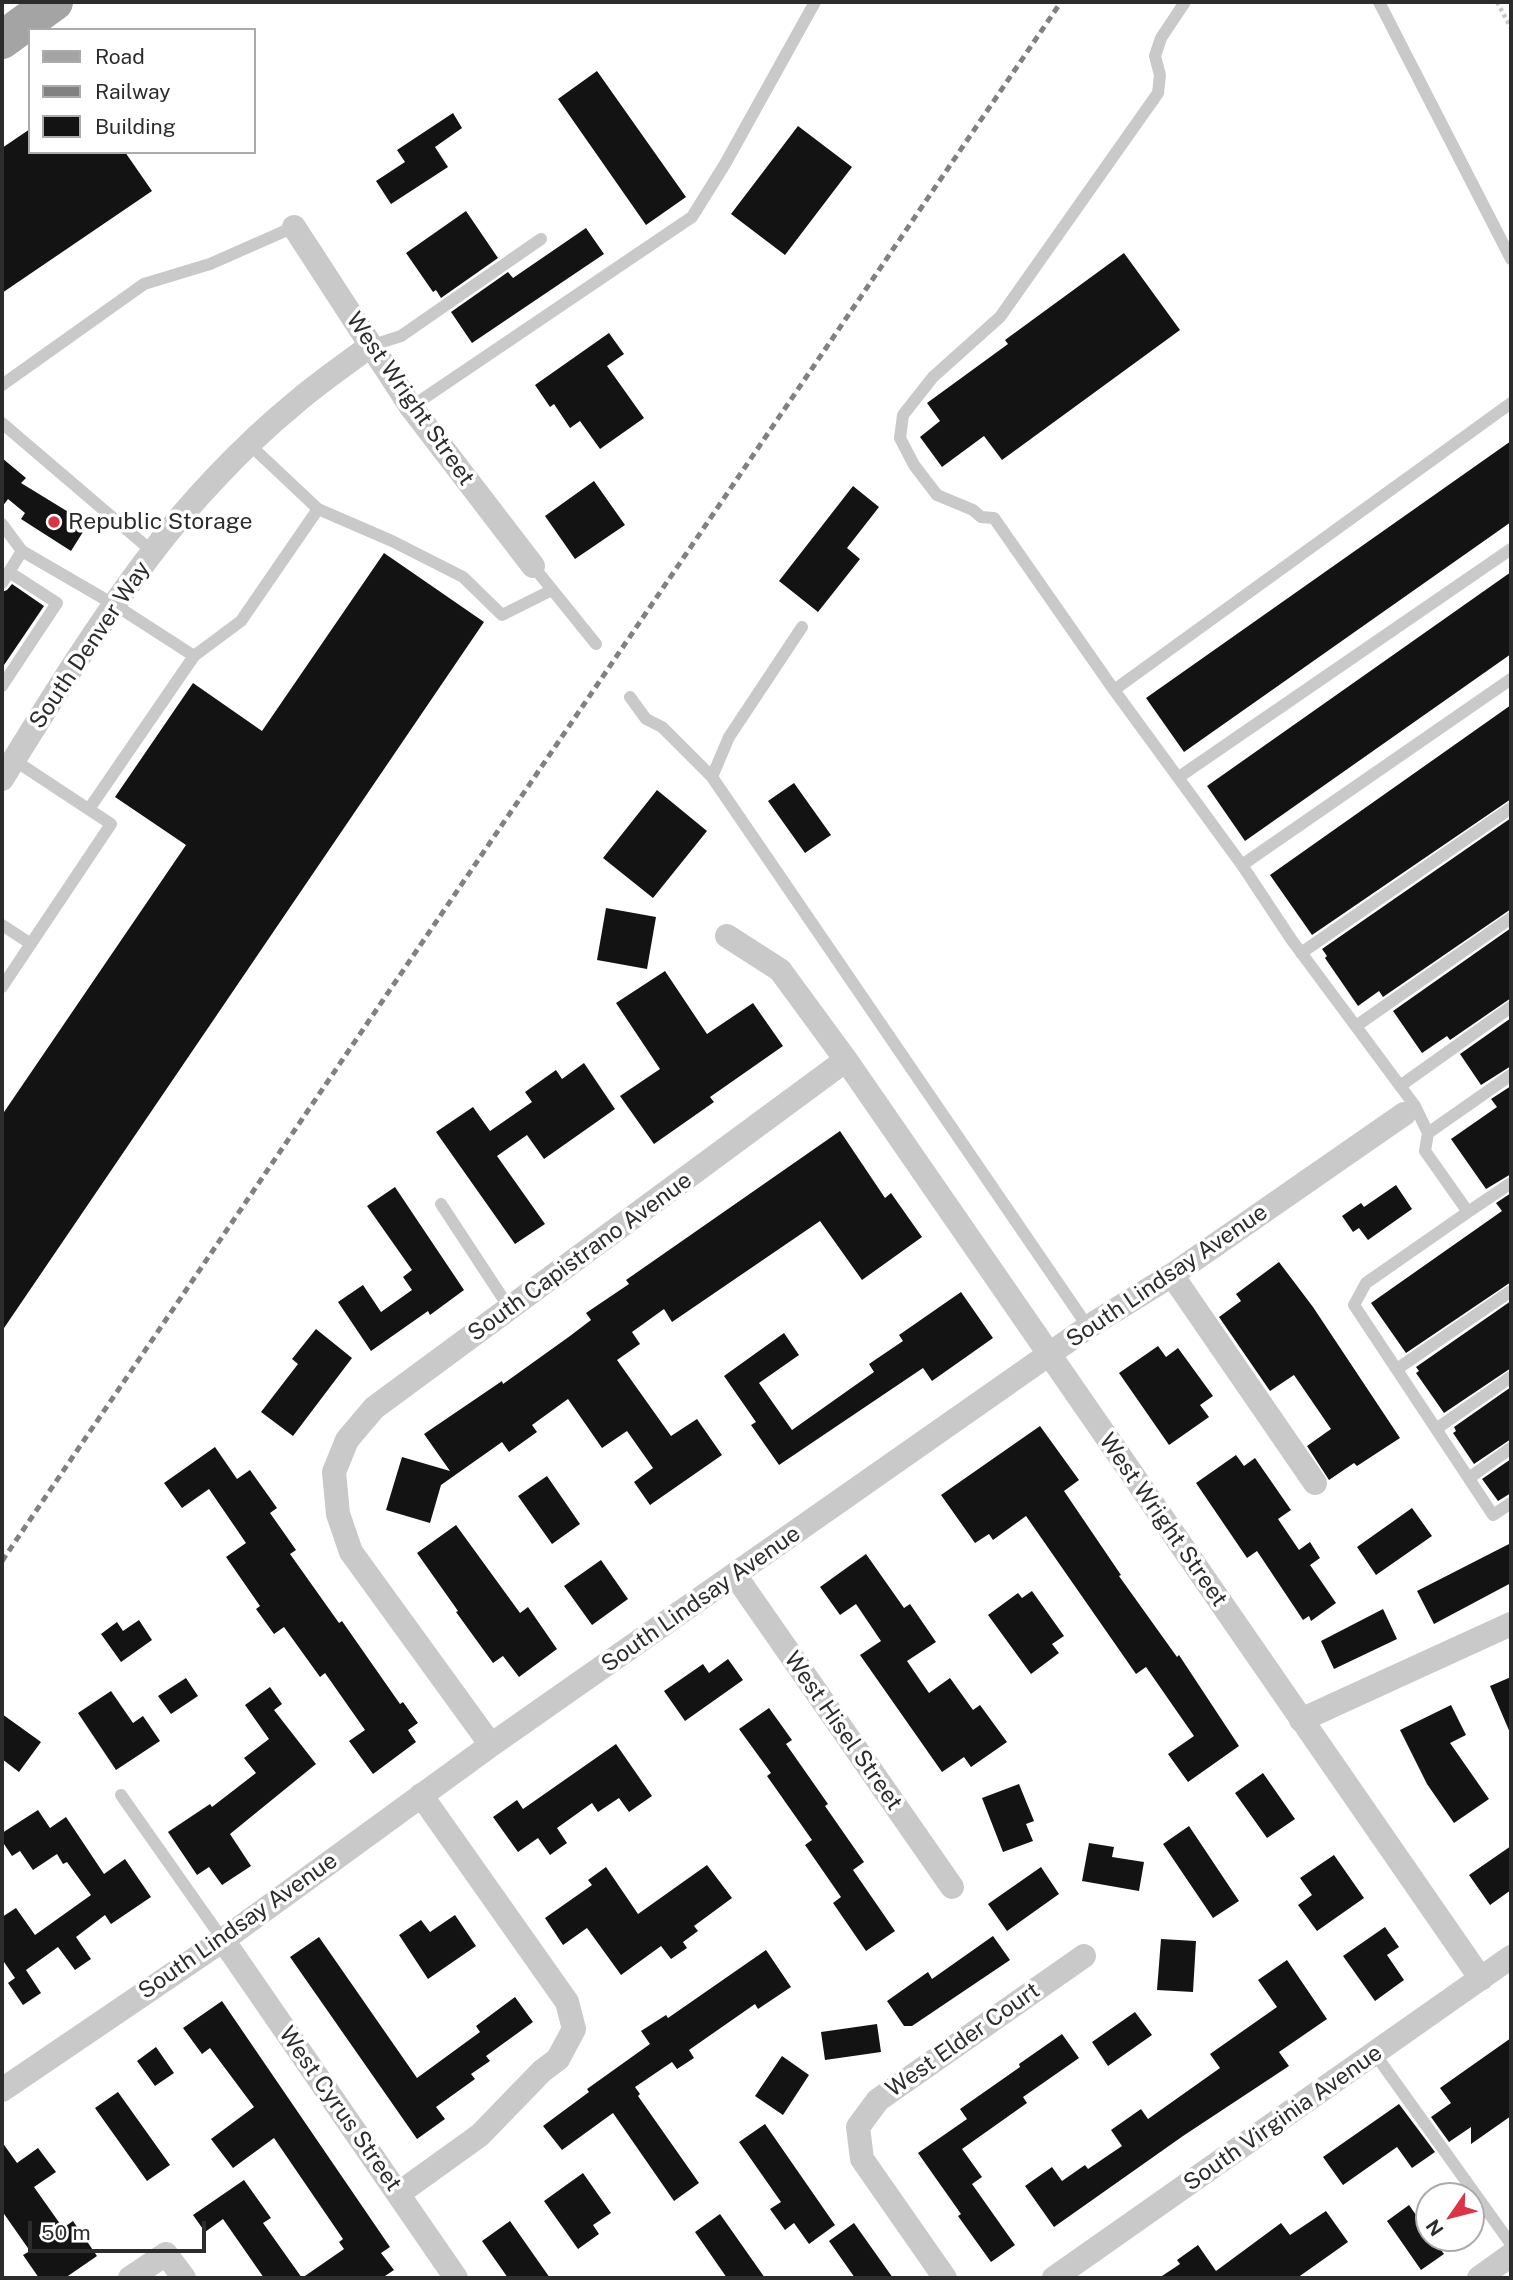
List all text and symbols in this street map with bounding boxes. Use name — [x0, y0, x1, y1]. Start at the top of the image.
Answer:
legend — [28, 28, 256, 154]
text: Road — [95, 44, 145, 69]
text: Railway — [95, 79, 171, 104]
text: Building — [95, 114, 176, 139]
street label: West Wright Street — [340, 307, 480, 491]
place label: Republic Storage — [68, 508, 253, 536]
marker: Republic Storage — [46, 514, 62, 530]
street label: South Denver Way — [24, 556, 156, 734]
street label: South Capistrano Avenue — [463, 1167, 697, 1347]
street label: South Lindsay Avenue — [1061, 1198, 1273, 1354]
street label: West Wright Street — [1093, 1428, 1233, 1612]
street label: South Lindsay Avenue — [596, 1520, 806, 1678]
street label: West Hisel Street — [778, 1646, 908, 1816]
street label: South Lindsay Avenue — [133, 1847, 343, 2005]
street label: West Elder Court — [881, 1977, 1045, 2103]
street label: West Cyrus Street — [273, 2021, 407, 2197]
street label: South Virginia Avenue — [1178, 2039, 1388, 2197]
north arrow — [1415, 2182, 1485, 2252]
scale bar — [32, 2206, 210, 2250]
text: N — [1421, 2216, 1448, 2240]
text: 50 m — [41, 2220, 91, 2245]

